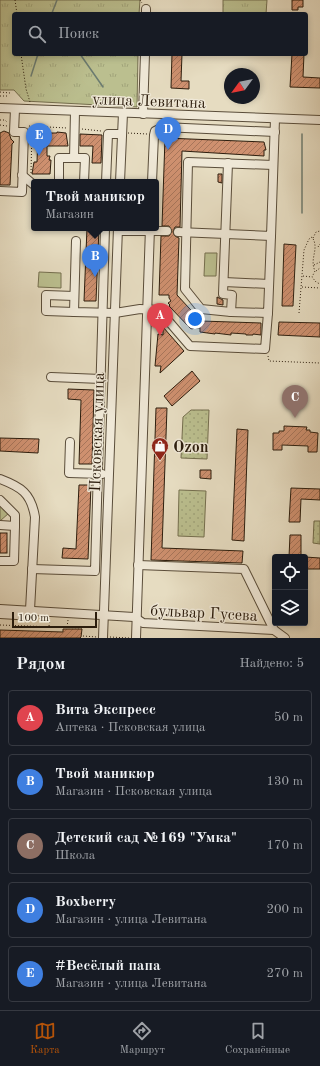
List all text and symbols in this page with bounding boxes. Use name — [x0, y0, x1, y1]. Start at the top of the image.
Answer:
search box — [12, 12, 308, 56]
icon: search — [26, 23, 48, 45]
text: Поиск — [58, 27, 99, 42]
north arrow — [224, 68, 260, 104]
street label: улица Левитана — [92, 92, 206, 112]
pin: D — [155, 117, 181, 150]
pin: E — [26, 123, 52, 156]
popup — [31, 179, 159, 231]
text: Твой маникюр — [45, 190, 145, 205]
text: Магазин — [45, 208, 94, 221]
pin: B — [82, 244, 108, 277]
pin: A — [147, 303, 173, 336]
your location — [185, 309, 205, 329]
street label: Псковская улица — [88, 372, 108, 492]
pin: C — [282, 385, 308, 418]
shop icon: Ozon — [150, 436, 170, 461]
place label: Ozon — [173, 440, 209, 456]
map controls — [272, 554, 308, 626]
button: locate — [272, 554, 308, 590]
button: layers — [272, 590, 308, 626]
street label: бульвар Гусева — [150, 603, 258, 625]
scale bar — [12, 610, 97, 629]
text: 100 m — [18, 613, 49, 624]
text: Рядом — [16, 656, 65, 673]
text: Найдено: 5 — [240, 657, 304, 670]
text: Вита Экспресс — [55, 703, 156, 718]
text: A — [25, 711, 35, 724]
text: 50 m — [274, 711, 303, 724]
text: Аптека · Псковская улица — [55, 721, 205, 734]
text: Твой маникюр — [55, 767, 155, 782]
text: B — [25, 775, 35, 788]
text: 130 m — [266, 775, 303, 788]
text: Магазин · Псковская улица — [55, 785, 212, 798]
text: Детский сад №169 "Умка" — [55, 831, 237, 846]
text: C — [26, 839, 34, 852]
text: 170 m — [266, 839, 303, 852]
text: Школа — [55, 849, 95, 862]
text: Boxberry — [55, 895, 116, 910]
text: D — [25, 903, 35, 916]
text: 200 m — [266, 903, 303, 916]
text: Магазин · улица Левитана — [55, 913, 207, 926]
text: #Весёлый папа — [55, 959, 161, 974]
text: E — [26, 967, 34, 980]
text: 270 m — [266, 967, 303, 980]
text: Магазин · улица Левитана — [55, 977, 207, 990]
tab: Карта — [30, 1020, 60, 1058]
tab: Маршрут — [120, 1020, 165, 1058]
tab: Сохранённые — [225, 1020, 290, 1058]

